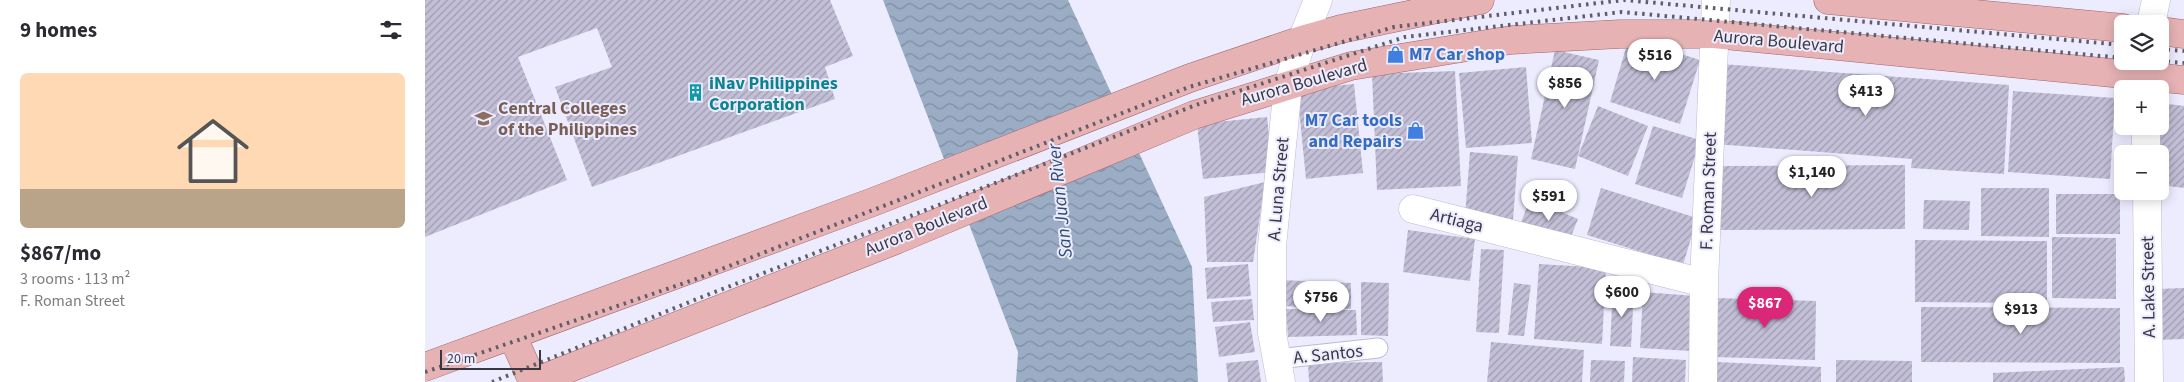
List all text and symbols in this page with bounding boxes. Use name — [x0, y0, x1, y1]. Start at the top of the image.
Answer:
text: 9 homes — [20, 15, 97, 45]
map controls — [2114, 15, 2169, 200]
button: layers — [2114, 15, 2169, 70]
icon: filters — [377, 16, 405, 44]
street label: Aurora Boulevard — [1713, 23, 1845, 60]
pin: $516 — [1625, 38, 1685, 81]
place label: M7 Car shop — [1409, 42, 1505, 67]
shop icon: M7 Car shop — [1385, 44, 1405, 64]
text: $516 — [1638, 44, 1672, 66]
street label: Aurora Boulevard — [1238, 52, 1370, 113]
pin: $856 — [1535, 66, 1595, 109]
place label: iNav Philippines Corporation — [709, 71, 838, 117]
text: $856 — [1548, 72, 1582, 94]
pin: $413 — [1836, 74, 1896, 117]
text: $413 — [1849, 80, 1883, 102]
button: + — [2114, 80, 2169, 135]
building icon: iNav Philippines Corporation — [685, 83, 705, 103]
place label: Central Colleges of the Philippines — [498, 96, 637, 142]
icon: home — [168, 106, 258, 196]
school or university icon: Central Colleges of the Philippines — [474, 108, 494, 128]
place label: M7 Car tools and Repairs — [1305, 108, 1402, 154]
shop icon: M7 Car tools and Repairs — [1406, 120, 1426, 140]
street label: F. Roman Street — [1694, 132, 1723, 250]
street label: A. Luna Street — [1262, 136, 1295, 242]
water label: San Juan River — [1041, 141, 1080, 260]
button: − — [2114, 145, 2169, 200]
pin: $1,140 — [1771, 156, 1853, 198]
text: $1,140 — [1788, 161, 1836, 183]
pin: $591 — [1519, 180, 1579, 222]
text: $591 — [1532, 185, 1566, 207]
street label: Aurora Boulevard — [861, 190, 991, 263]
street label: Artiaga — [1428, 202, 1486, 239]
street label: A. Lake Street — [2135, 236, 2162, 338]
text: $867/mo — [20, 238, 101, 268]
text: 3 rooms · 113 m² — [20, 268, 130, 290]
pin: $600 — [1592, 276, 1652, 318]
pin: $756 — [1291, 280, 1351, 323]
text: $600 — [1605, 281, 1639, 303]
text: $756 — [1304, 286, 1338, 308]
pin: $867 — [1735, 286, 1795, 329]
text: F. Roman Street — [20, 290, 125, 312]
text: $867 — [1748, 292, 1782, 314]
pin: $913 — [1991, 292, 2051, 335]
text: $913 — [2004, 298, 2038, 320]
street label: A. Santos — [1292, 338, 1364, 371]
scale bar — [440, 347, 541, 370]
text: 20 m — [447, 349, 475, 369]

